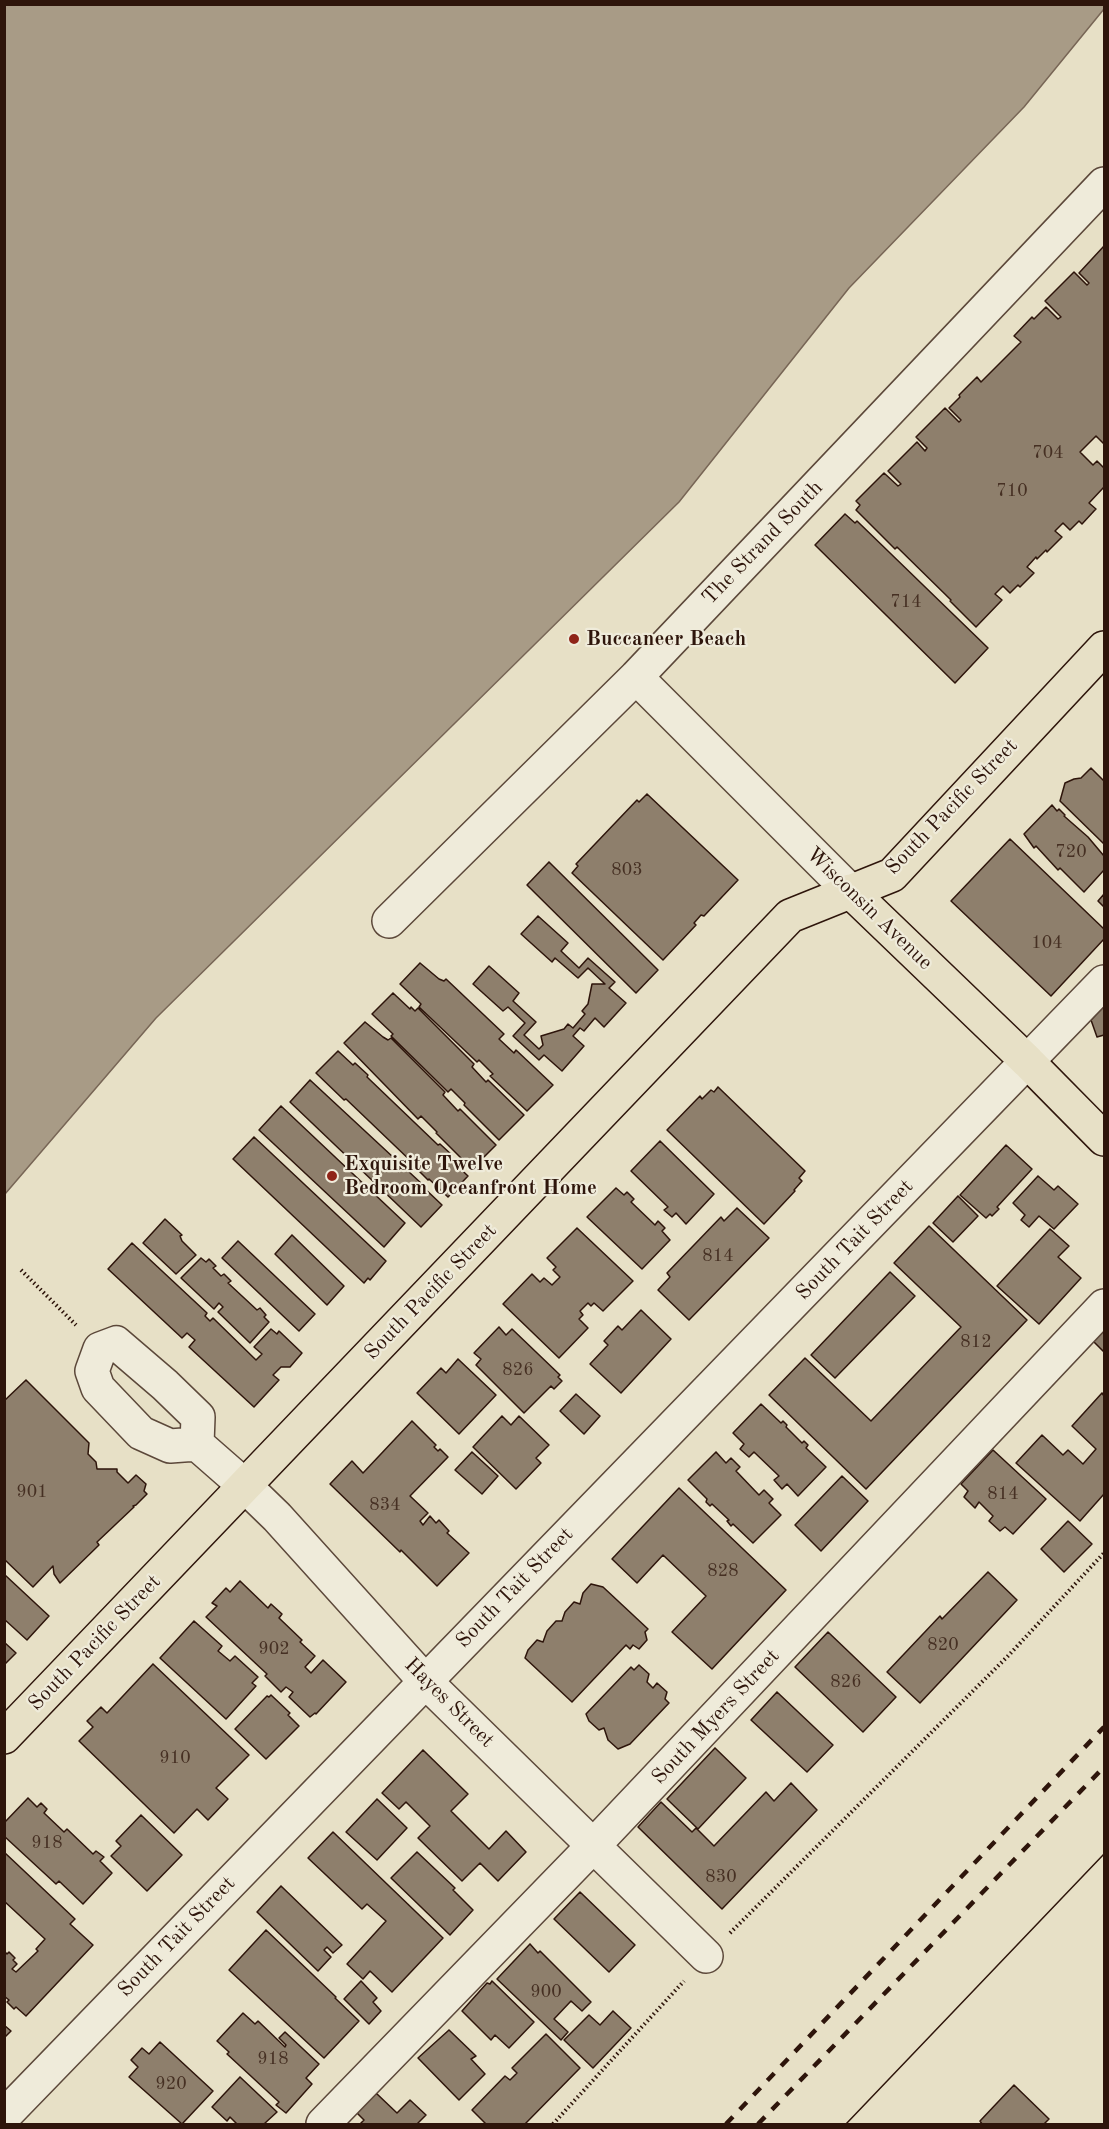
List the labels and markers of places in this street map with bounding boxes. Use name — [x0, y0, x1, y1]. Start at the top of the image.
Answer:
place label: Buccaneer Beach — [586, 626, 746, 652]
marker: Buccaneer Beach — [567, 632, 581, 646]
place label: Exquisite Twelve Bedroom Oceanfront Home — [344, 1151, 597, 1201]
marker: Exquisite Twelve Bedroom Oceanfront Home — [325, 1169, 339, 1183]

